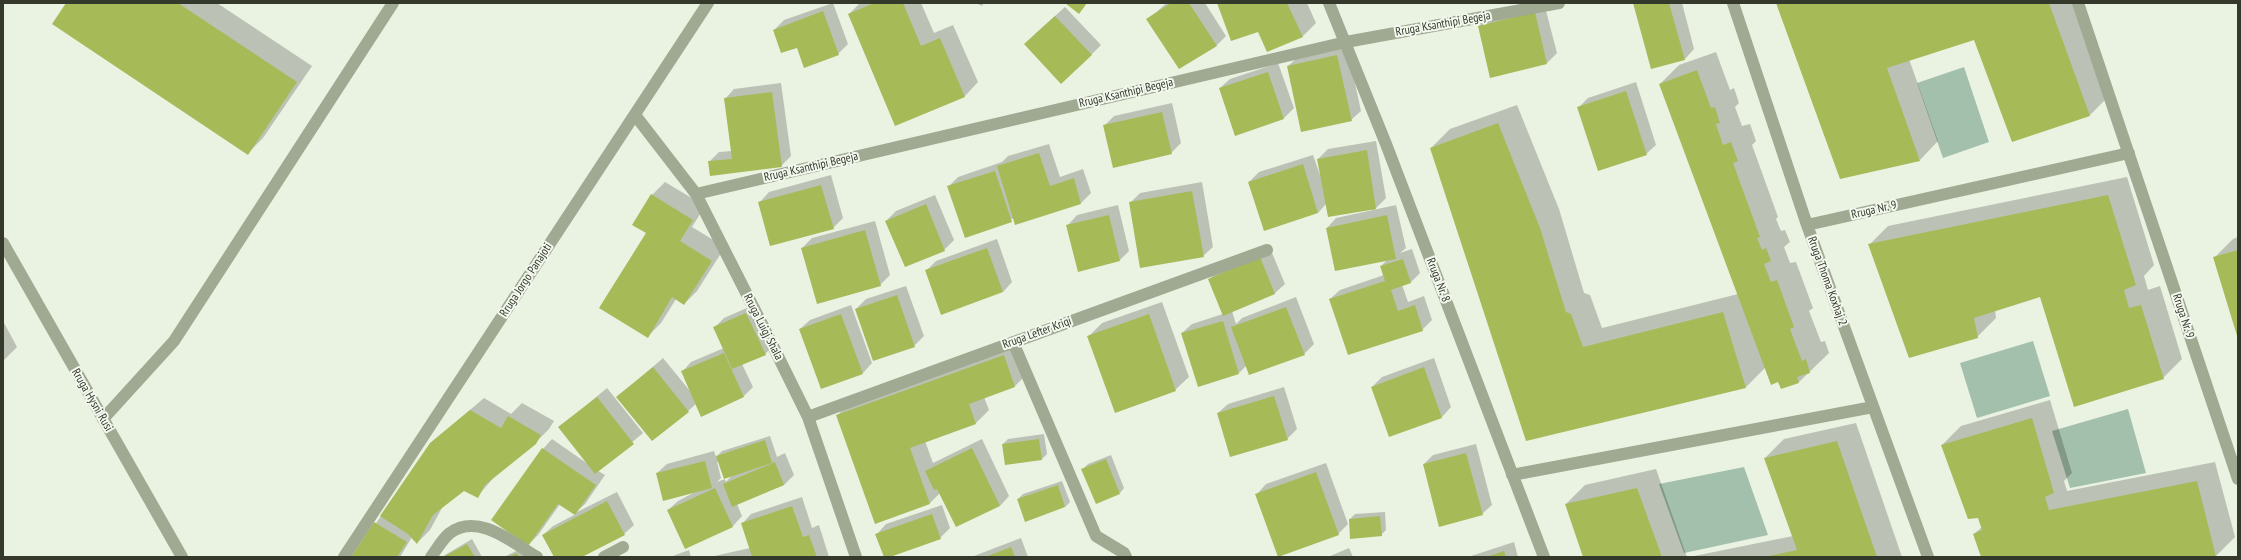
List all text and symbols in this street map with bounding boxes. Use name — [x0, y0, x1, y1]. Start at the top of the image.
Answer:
street label: Rruga Ksanthipi Begeja — [1394, 9, 1492, 39]
street label: Rruga Ksanthipi Begeja — [1078, 75, 1174, 111]
street label: Rruga Ksanthipi Begeja — [763, 149, 859, 185]
street label: Rruga Nr. 9 — [1850, 198, 1898, 222]
street label: Rruga Thoma Koxhaj 2 — [1804, 235, 1850, 327]
street label: Rruga Jorgo Panajoti — [497, 241, 555, 319]
street label: Rruga Nr. 8 — [1423, 256, 1453, 304]
street label: Rruga Luigj Shala — [740, 291, 786, 363]
street label: Rruga Nr. 9 — [2169, 292, 2197, 340]
street label: Rruga Lefter Kriqi — [1000, 314, 1074, 352]
street label: Rruga Hysni Rusi — [68, 366, 116, 434]

